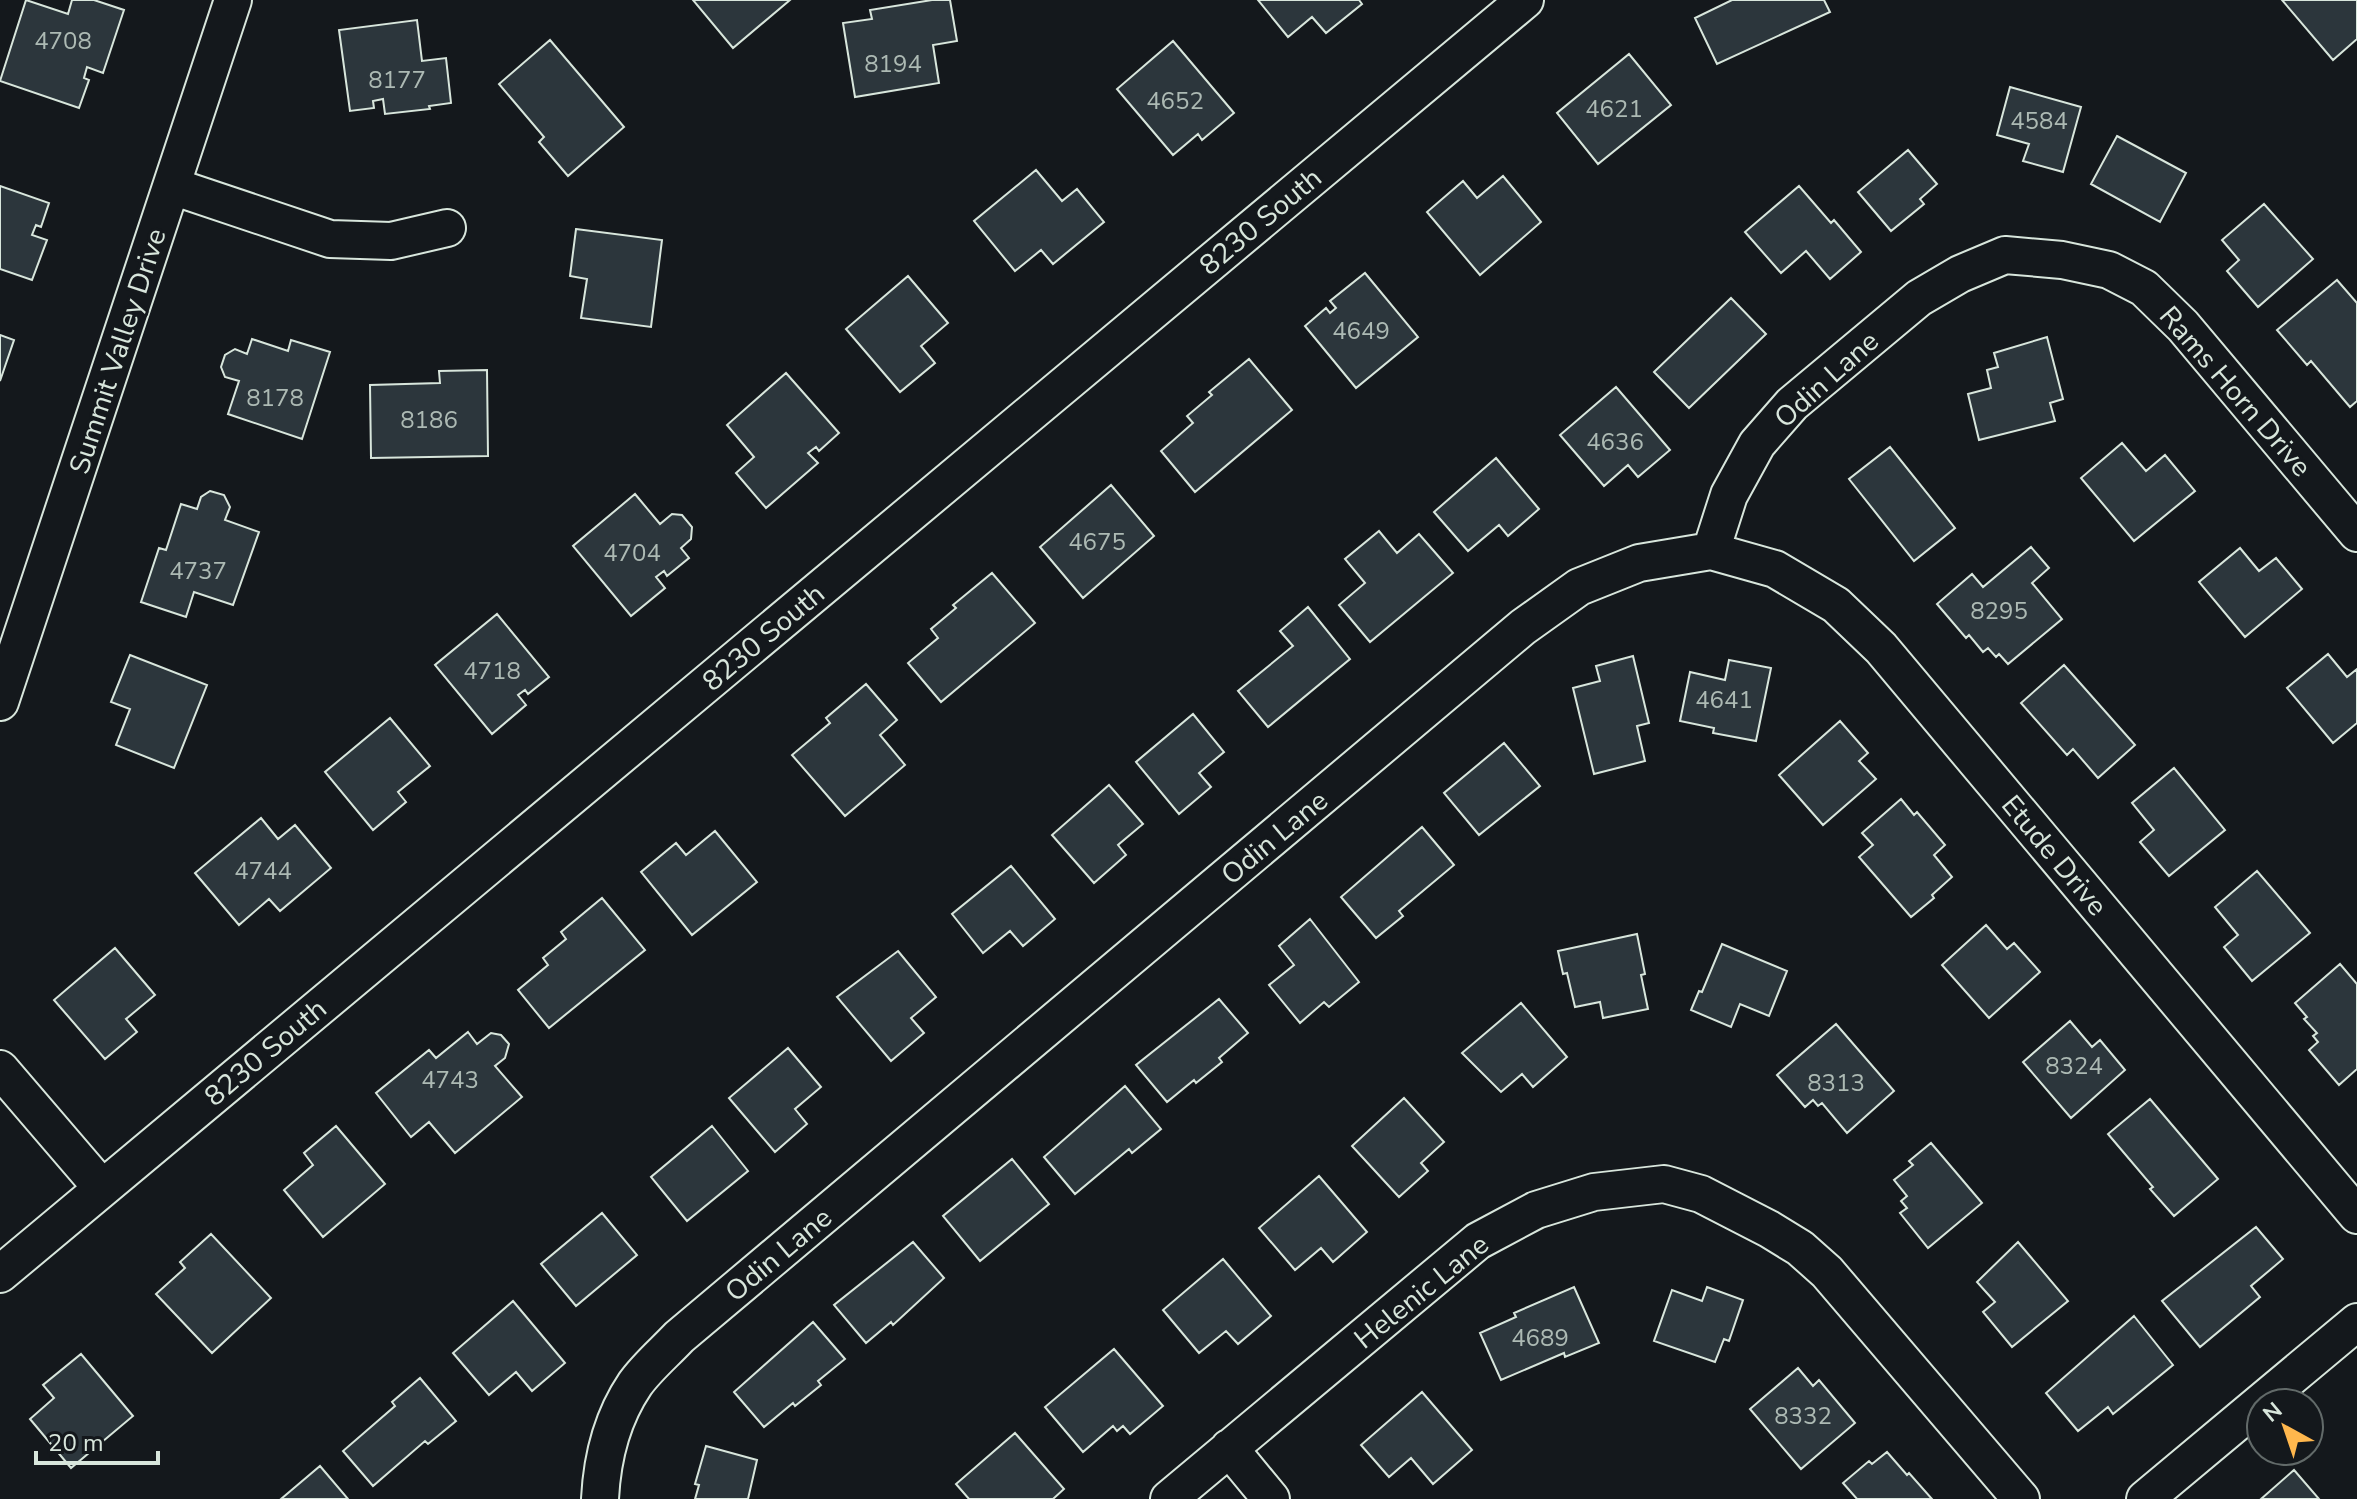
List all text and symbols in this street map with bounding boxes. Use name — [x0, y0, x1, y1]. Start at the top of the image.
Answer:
house number: 4708 — [34, 25, 92, 57]
house number: 8194 — [864, 48, 922, 80]
house number: 8177 — [368, 64, 426, 96]
house number: 4652 — [1146, 85, 1204, 117]
house number: 4621 — [1585, 93, 1643, 125]
house number: 4584 — [2010, 105, 2068, 137]
street label: 8230 South — [1192, 159, 1330, 284]
street label: Summit Valley Drive — [60, 224, 176, 479]
street label: Rams Horn Drive — [2151, 298, 2320, 485]
house number: 4649 — [1332, 315, 1390, 347]
street label: Odin Lane — [1766, 323, 1887, 437]
house number: 8178 — [246, 382, 304, 414]
house number: 8186 — [400, 404, 458, 436]
house number: 4636 — [1586, 426, 1644, 458]
house number: 4675 — [1068, 526, 1126, 558]
house number: 4704 — [603, 537, 661, 569]
house number: 4737 — [169, 555, 227, 587]
street label: 8230 South — [695, 575, 833, 700]
house number: 8295 — [1970, 595, 2028, 627]
house number: 4718 — [463, 655, 521, 687]
house number: 4641 — [1695, 684, 1753, 716]
street label: Odin Lane — [1213, 782, 1336, 894]
street label: Etude Drive — [1993, 787, 2116, 924]
house number: 4744 — [234, 855, 292, 887]
street label: 8230 South — [197, 990, 335, 1115]
house number: 8324 — [2045, 1050, 2103, 1082]
house number: 4743 — [421, 1064, 479, 1096]
house number: 8313 — [1807, 1067, 1865, 1099]
street label: Odin Lane — [717, 1199, 840, 1311]
street label: Helenic Lane — [1346, 1226, 1497, 1358]
house number: 4689 — [1511, 1322, 1569, 1354]
north arrow — [2245, 1387, 2325, 1467]
text: N — [2257, 1396, 2289, 1429]
house number: 8332 — [1774, 1400, 1832, 1432]
scale bar — [36, 1415, 158, 1465]
text: 20 m — [48, 1427, 104, 1459]

